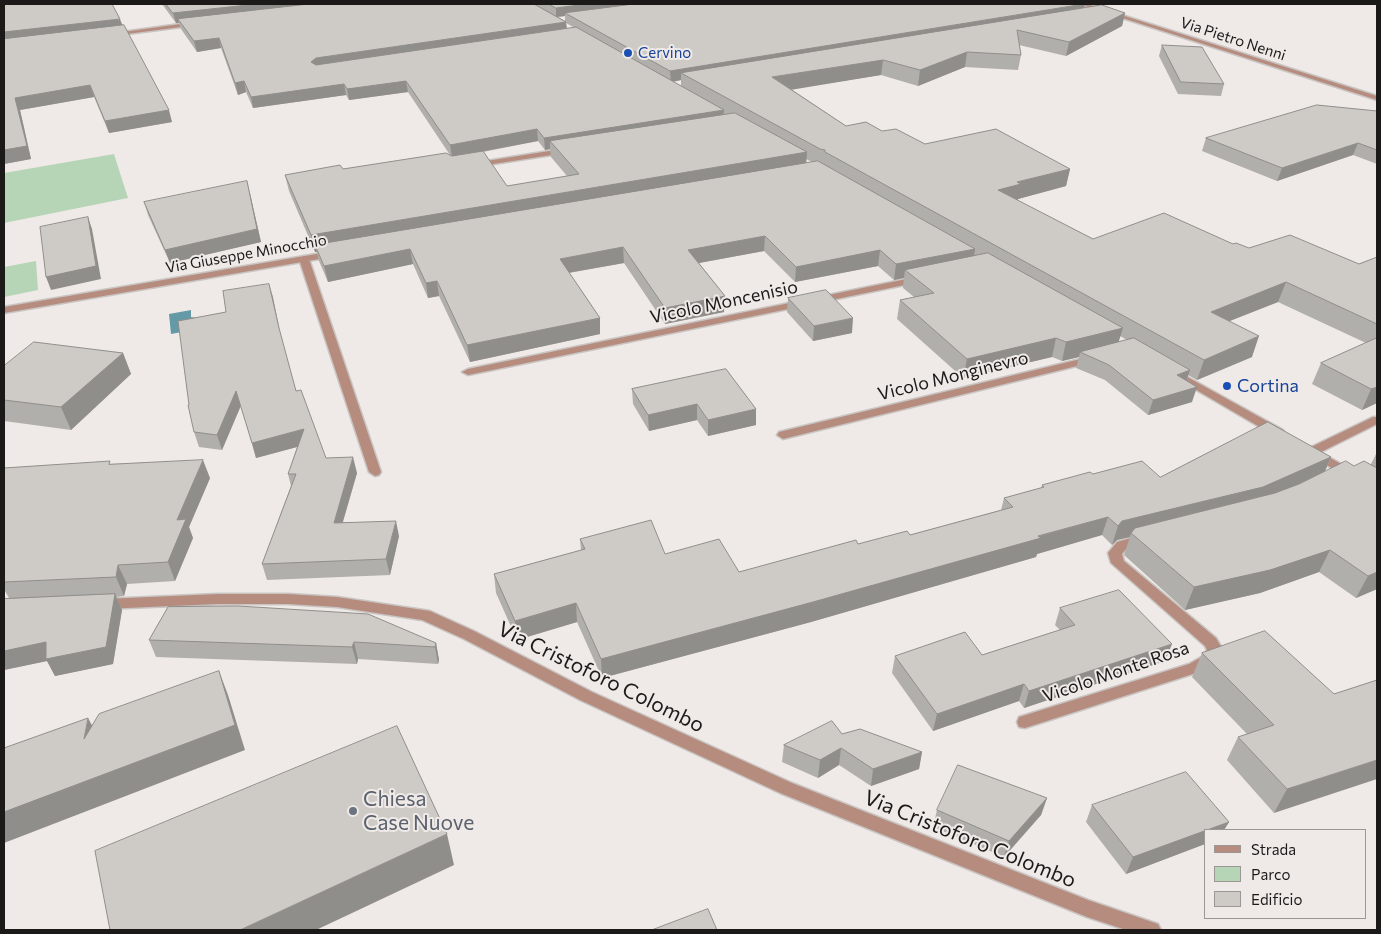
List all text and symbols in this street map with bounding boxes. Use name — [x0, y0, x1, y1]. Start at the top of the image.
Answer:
street label: Via Pietro Nenni — [1178, 13, 1288, 65]
place label: Cervino — [638, 44, 691, 62]
marker: Cervino — [622, 47, 634, 59]
street label: Via Giuseppe Minocchio — [164, 231, 328, 277]
street label: Vicolo Moncenisio — [648, 276, 800, 328]
street label: Vicolo Monginevro — [875, 347, 1031, 405]
place label: Cortina — [1237, 375, 1299, 397]
marker: Cortina — [1221, 380, 1233, 392]
street label: Via Cristoforo Colombo — [494, 616, 708, 738]
street label: Vicolo Monte Rosa — [1040, 637, 1192, 707]
street label: Via Cristoforo Colombo — [860, 785, 1080, 893]
place label: Chiesa Case Nuove — [363, 786, 474, 836]
marker: Chiesa Case Nuove — [347, 805, 359, 817]
legend — [1204, 829, 1366, 919]
text: Strada — [1251, 840, 1296, 858]
text: Parco — [1251, 865, 1290, 883]
text: Edificio — [1251, 890, 1302, 908]

